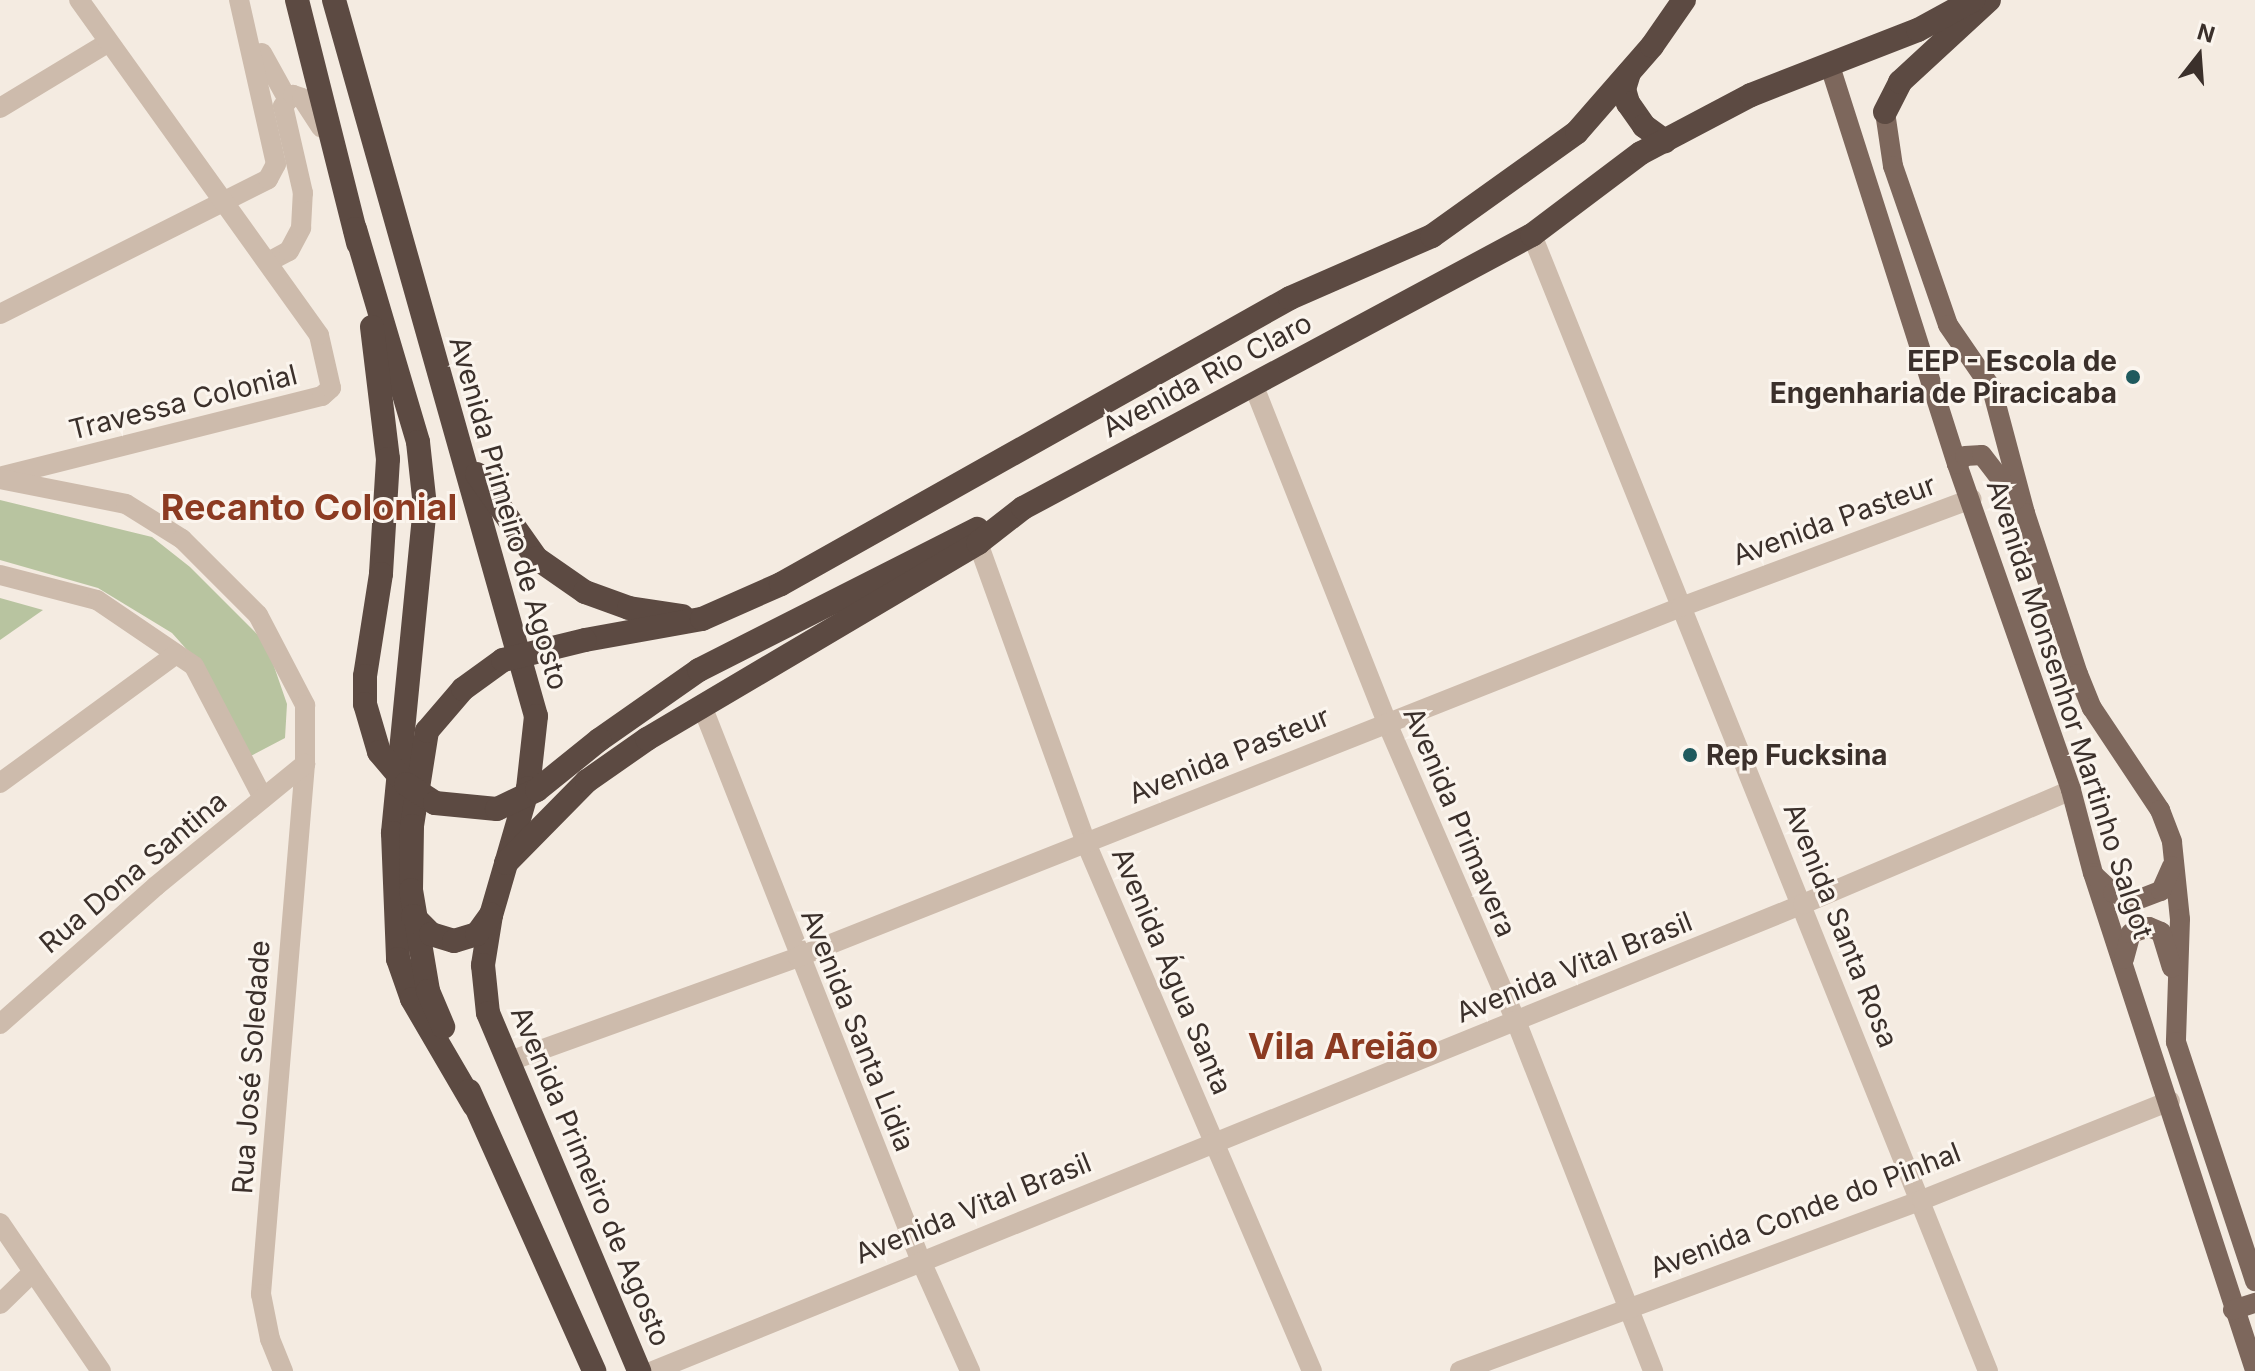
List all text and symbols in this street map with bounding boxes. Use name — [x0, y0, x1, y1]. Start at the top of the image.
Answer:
north arrow — [2159, 16, 2239, 96]
text: N — [2194, 18, 2218, 48]
street label: Avenida Rio Claro — [1097, 306, 1317, 444]
street label: Avenida Primeiro de Agosto — [442, 332, 576, 694]
place label: EEP - Escola de Engenharia de Piracicaba — [1770, 344, 2117, 410]
street label: Travessa Colonial — [66, 357, 300, 447]
marker: EEP - Escola de Engenharia de Piracicaba — [2124, 368, 2142, 386]
street label: Avenida Pasteur — [1728, 468, 1940, 572]
street label: Avenida Monsenhor Martinho Salgot — [1980, 475, 2160, 943]
district label: Recanto Colonial — [161, 486, 457, 530]
street label: Avenida Pasteur — [1124, 699, 1334, 811]
street label: Avenida Primavera — [1396, 702, 1524, 942]
place label: Rep Fucksina — [1706, 738, 1888, 772]
marker: Rep Fucksina — [1681, 746, 1699, 764]
street label: Rua Dona Santina — [33, 784, 233, 960]
street label: Avenida Santa Rosa — [1777, 798, 1905, 1052]
street label: Avenida Água Santa — [1105, 843, 1239, 1099]
street label: Avenida Santa Lidia — [794, 904, 922, 1156]
street label: Avenida Vital Brasil — [1451, 904, 1697, 1030]
street label: Rua José Soledade — [225, 939, 277, 1195]
street label: Avenida Primeiro de Agosto — [504, 1001, 678, 1351]
district label: Vila Areião — [1248, 1025, 1438, 1069]
street label: Avenida Conde do Pinhal — [1645, 1135, 1965, 1285]
street label: Avenida Vital Brasil — [850, 1145, 1096, 1271]

